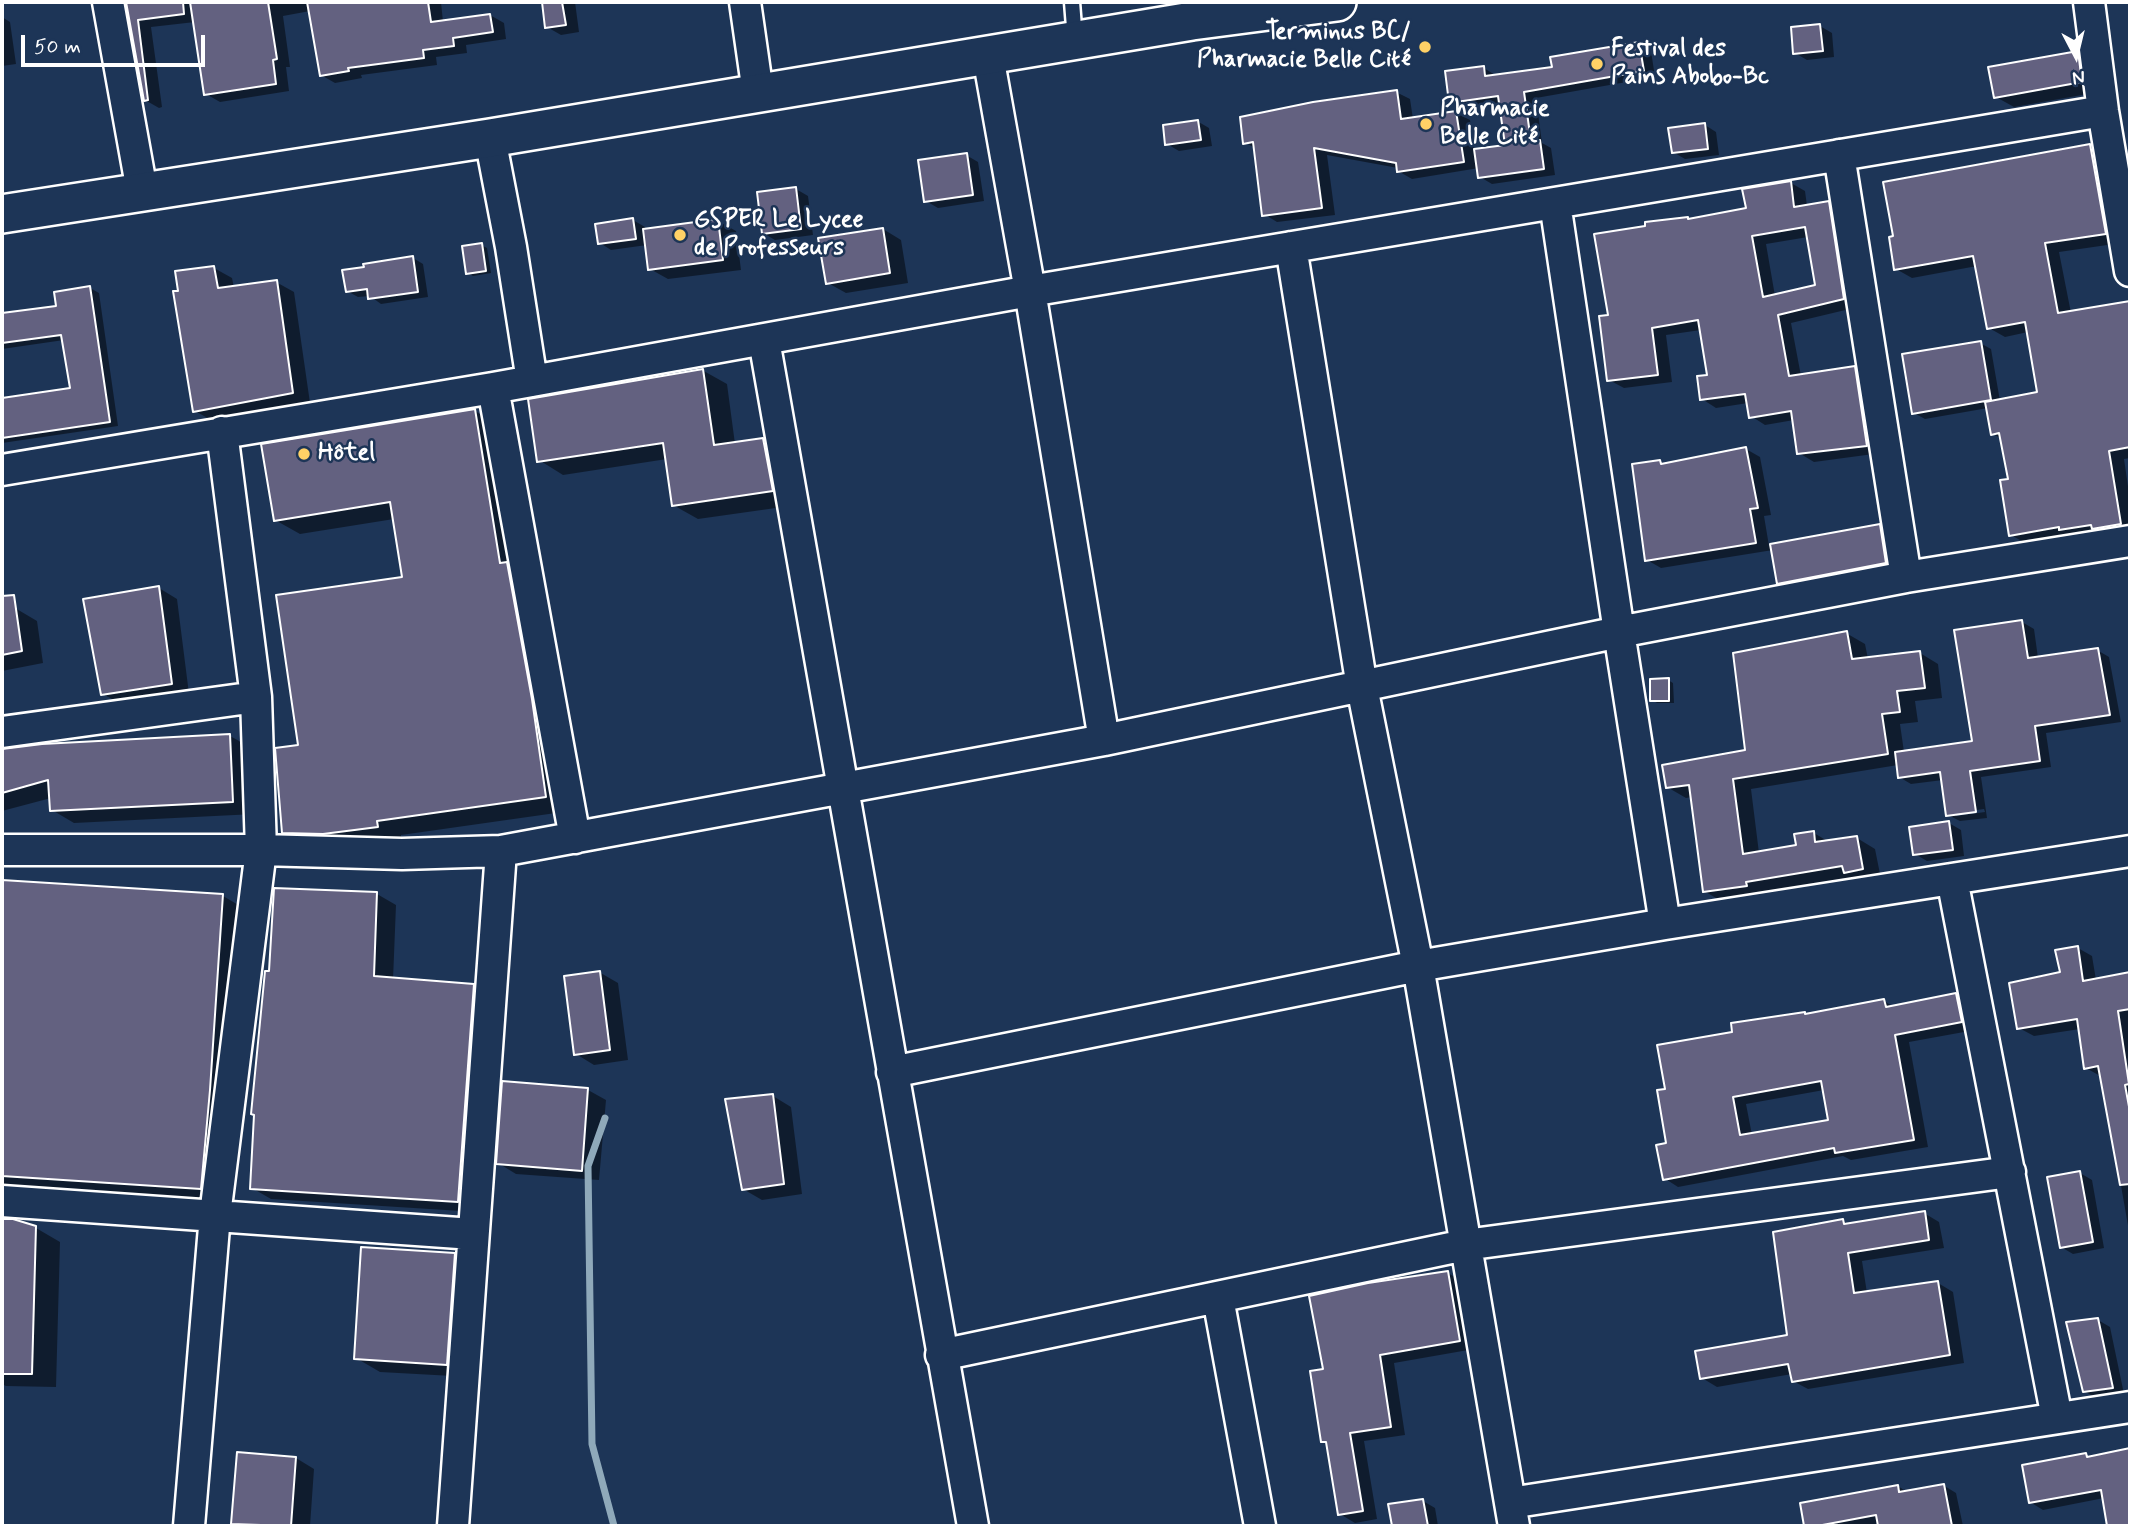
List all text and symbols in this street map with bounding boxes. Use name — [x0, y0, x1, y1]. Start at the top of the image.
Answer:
place label: Terminus BC/ Pharmacie Belle Cité — [1197, 19, 1411, 75]
scale bar — [24, 21, 208, 65]
north arrow — [2041, 21, 2111, 91]
text: 50 m — [34, 33, 81, 61]
place label: Festival des Pains Abobo-Bc — [1611, 36, 1769, 92]
marker: Terminus BC/ Pharmacie Belle Cité — [1417, 39, 1433, 55]
marker: Festival des Pains Abobo-Bc — [1589, 56, 1605, 72]
text: N — [2071, 64, 2086, 91]
place label: Pharmacie Belle Cité — [1440, 96, 1550, 152]
marker: Pharmacie Belle Cité — [1418, 116, 1434, 132]
place label: GSPER Le Lycee de Professeurs — [694, 207, 863, 263]
marker: GSPER Le Lycee de Professeurs — [672, 227, 688, 243]
place label: Hôtel — [318, 440, 375, 468]
marker: Hôtel — [296, 446, 312, 462]

